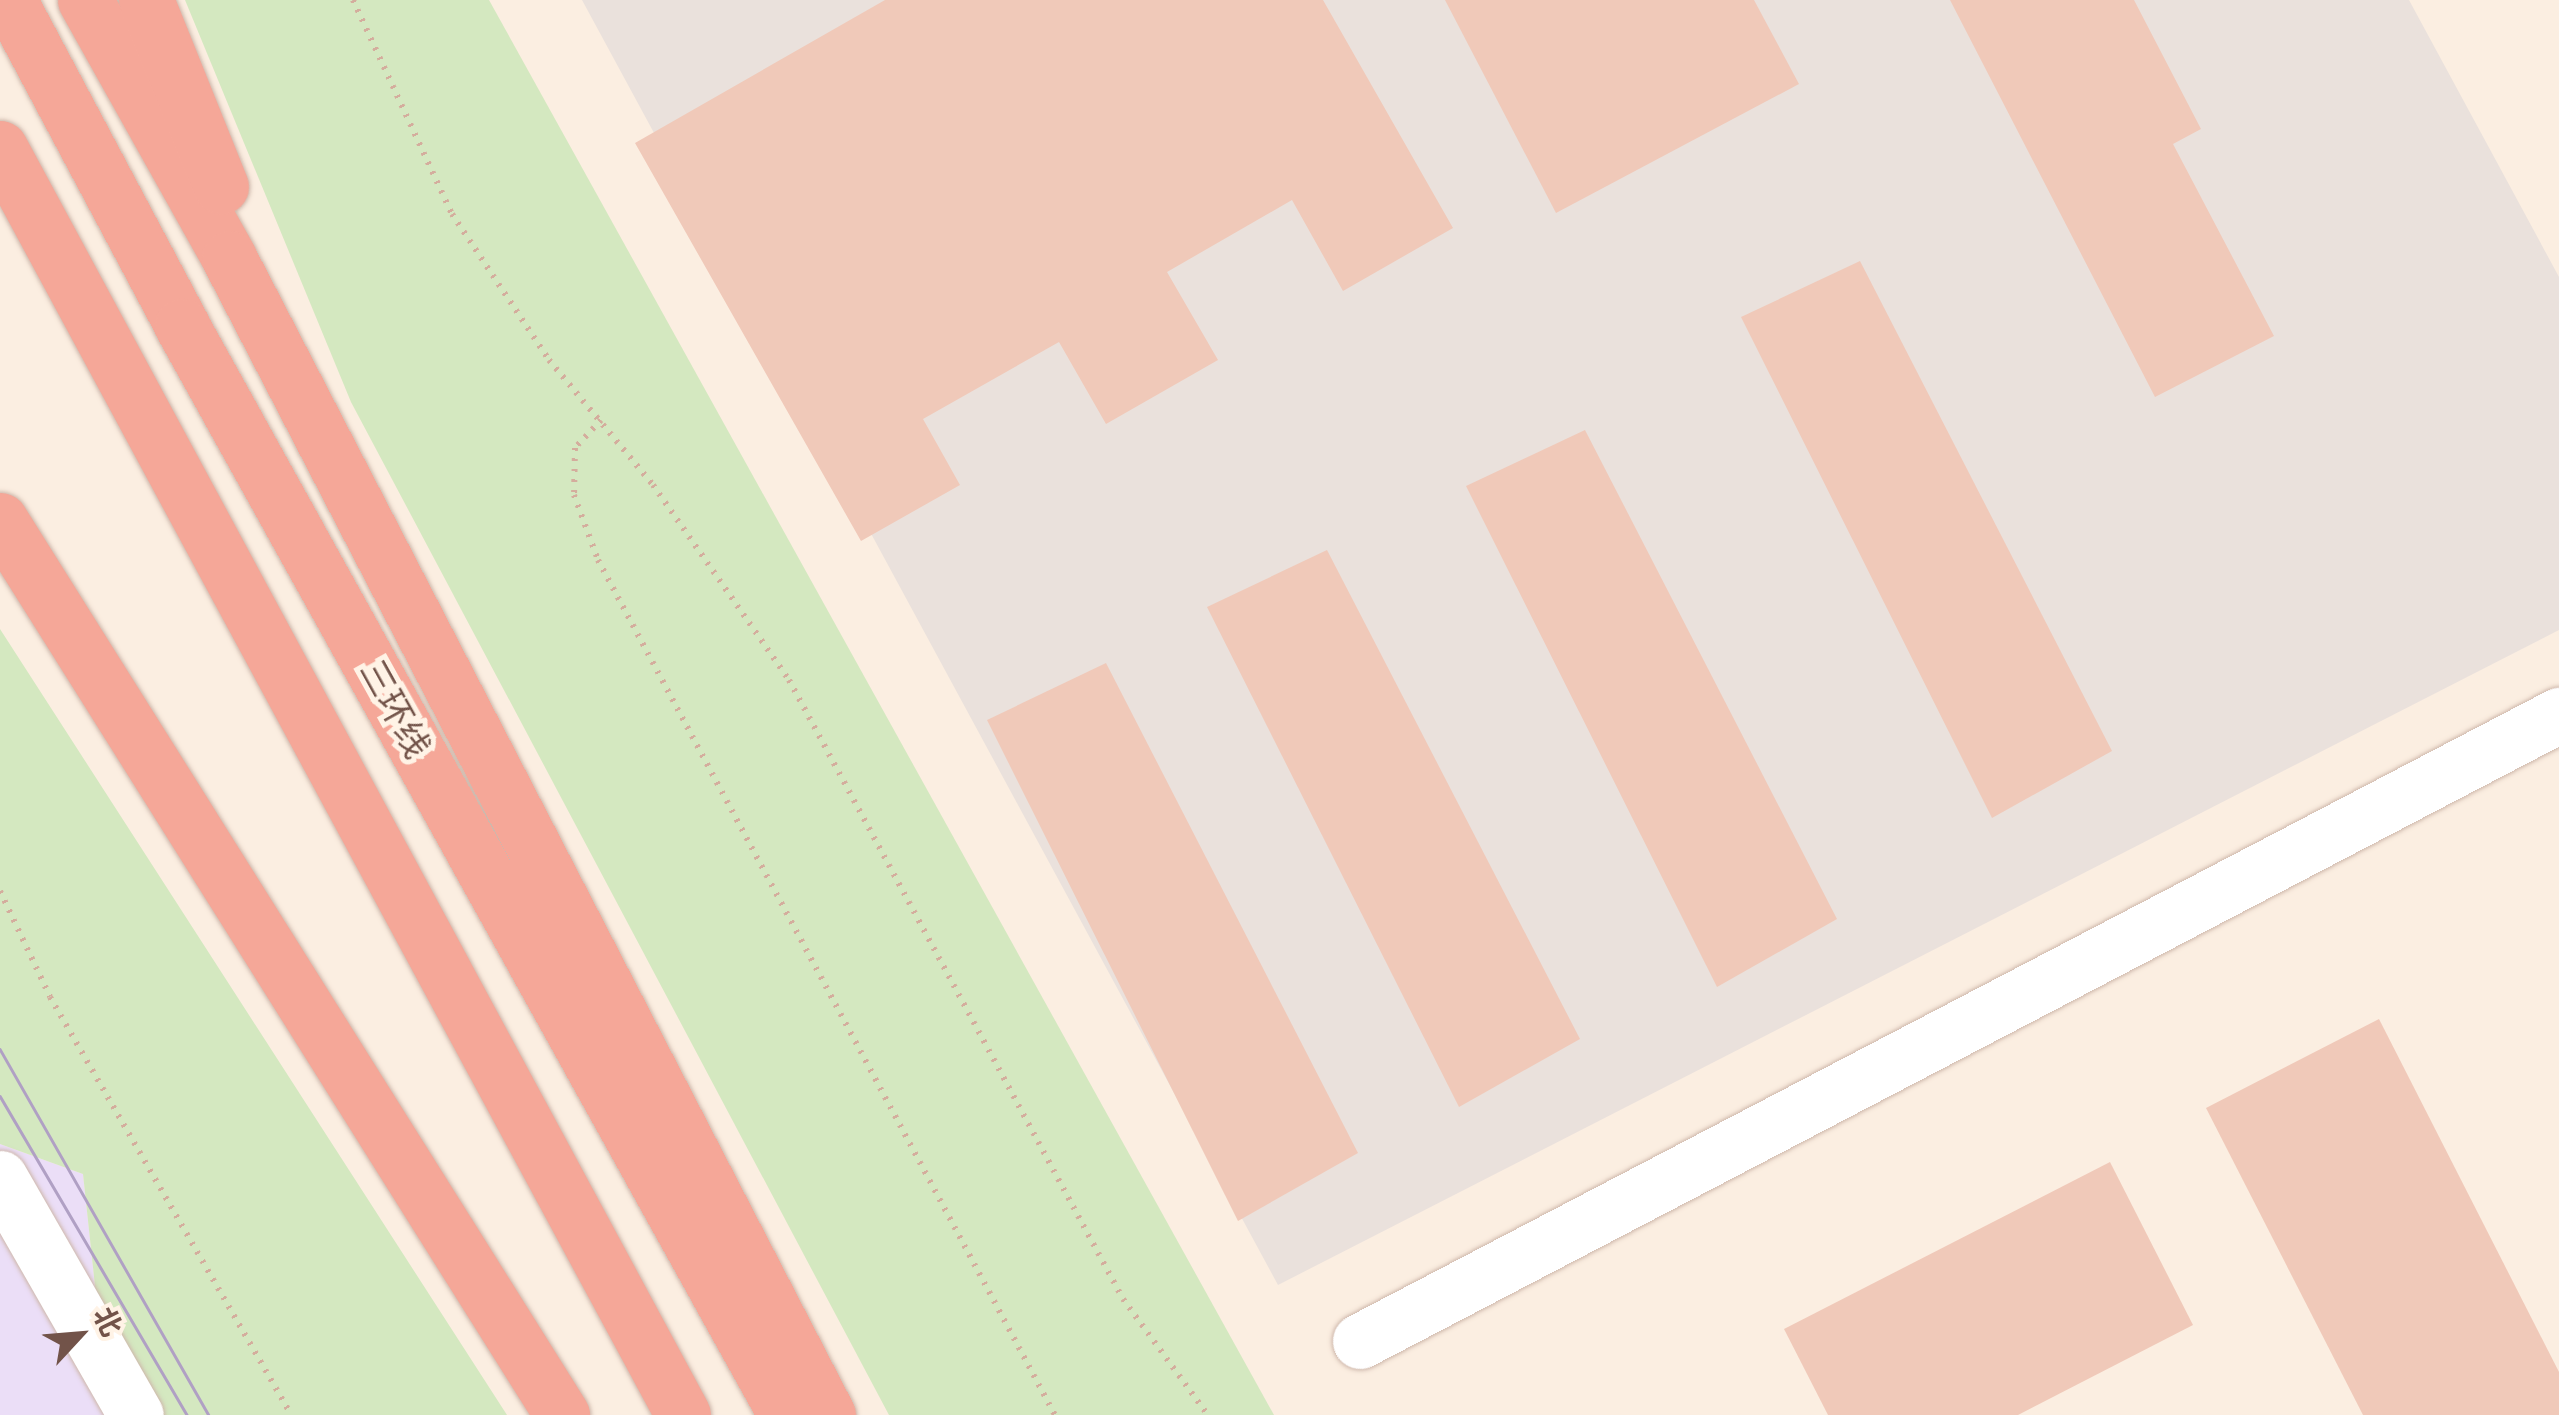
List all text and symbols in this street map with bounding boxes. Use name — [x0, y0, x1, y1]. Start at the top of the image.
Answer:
street label: 三环线 — [351, 653, 439, 765]
north arrow — [30, 1285, 130, 1385]
text: 北 — [85, 1301, 130, 1342]

